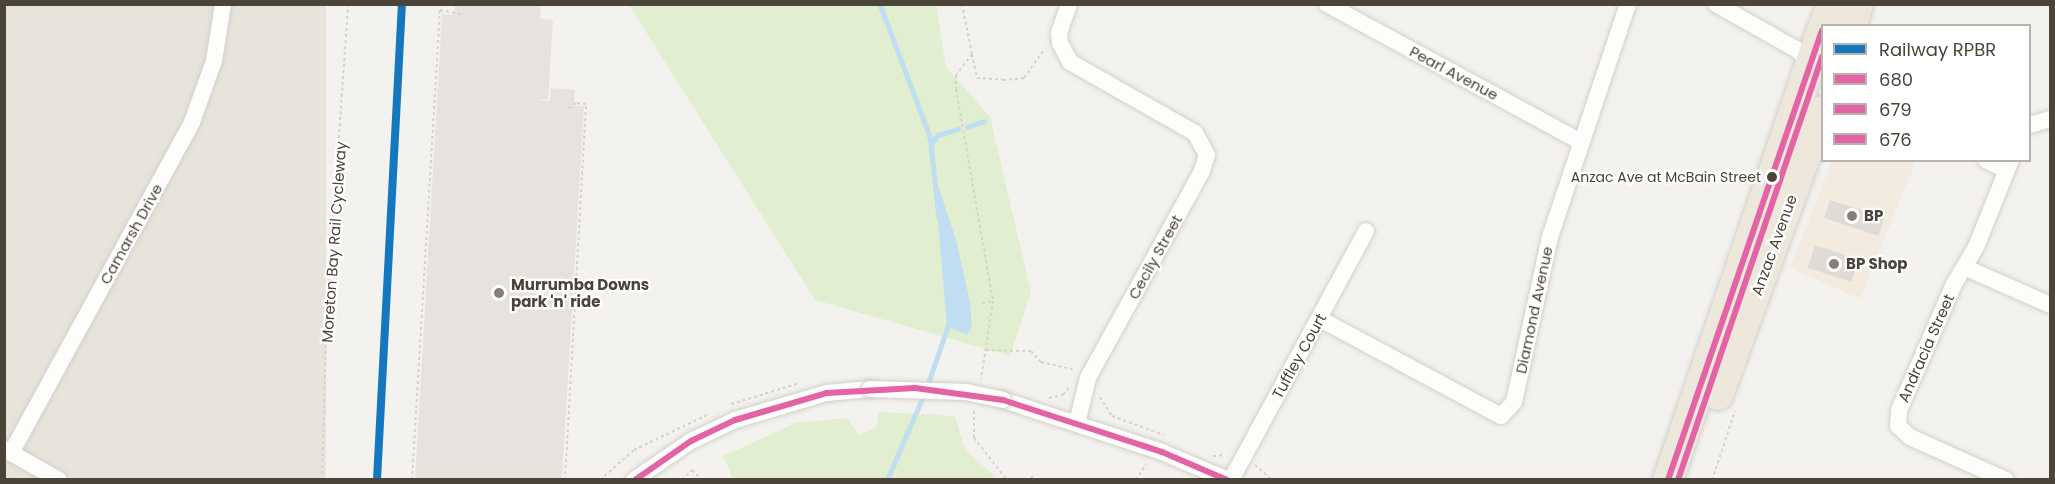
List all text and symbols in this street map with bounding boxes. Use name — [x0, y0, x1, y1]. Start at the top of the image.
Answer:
legend — [1821, 24, 2031, 162]
text: Railway RPBR — [1879, 37, 1996, 62]
street label: Pearl Avenue — [1407, 42, 1501, 104]
text: 680 — [1879, 67, 1913, 92]
text: 679 — [1879, 97, 1912, 122]
text: 676 — [1879, 127, 1912, 152]
street label: Moreton Bay Rail Cycleway — [318, 141, 350, 343]
place label: Anzac Ave at McBain Street — [1571, 169, 1761, 185]
marker: Anzac Ave at McBain Street — [1766, 171, 1778, 183]
street label: Camarsh Drive — [96, 181, 166, 287]
street label: Anzac Avenue — [1747, 192, 1801, 298]
place label: BP — [1864, 207, 1883, 225]
marker: BP — [1845, 209, 1859, 223]
street label: Cecily Street — [1124, 212, 1186, 302]
street label: Diamond Avenue — [1512, 245, 1556, 375]
place label: BP Shop — [1846, 255, 1907, 273]
marker: BP Shop — [1827, 257, 1841, 271]
place label: Murrumba Downs park 'n' ride — [511, 275, 649, 310]
marker: Murrumba Downs park 'n' ride — [492, 286, 506, 300]
street label: Andracia Street — [1894, 291, 1958, 405]
street label: Tuffley Court — [1268, 310, 1330, 402]

